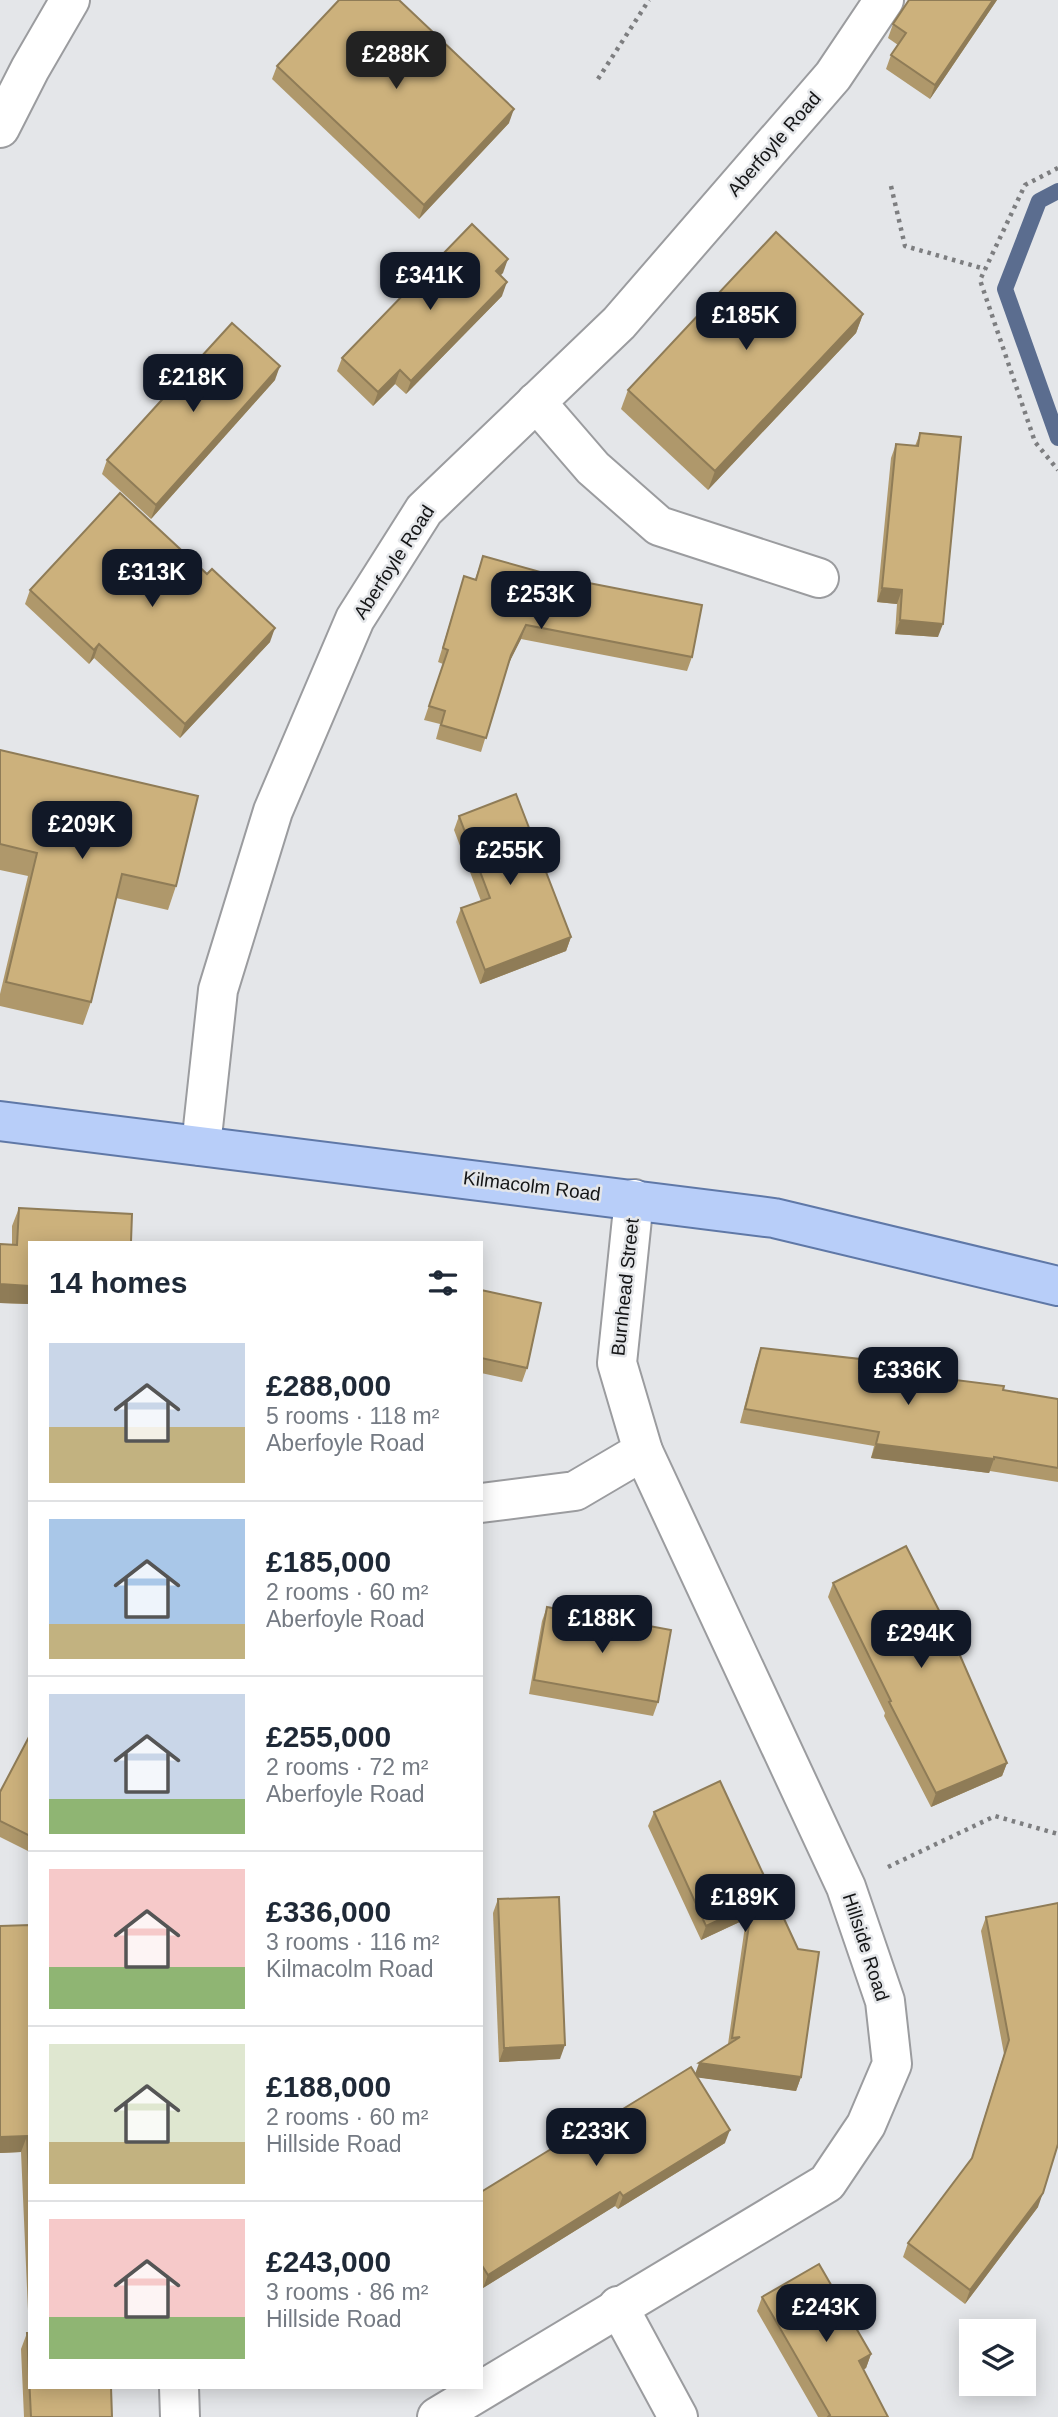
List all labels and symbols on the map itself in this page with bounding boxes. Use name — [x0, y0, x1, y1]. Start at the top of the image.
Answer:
pin: £288K — [347, 32, 445, 91]
street label: Aberfoyle Road — [723, 88, 825, 200]
pin: £341K — [381, 252, 479, 312]
pin: £185K — [697, 292, 795, 352]
pin: £218K — [144, 354, 242, 414]
street label: Aberfoyle Road — [350, 501, 438, 623]
pin: £313K — [103, 550, 201, 609]
pin: £253K — [492, 572, 590, 631]
pin: £209K — [33, 802, 131, 861]
pin: £255K — [461, 828, 559, 887]
street label: Kilmacolm Road — [462, 1167, 602, 1205]
street label: Burnhead Street — [607, 1216, 643, 1357]
pin: £336K — [859, 1348, 957, 1407]
pin: £188K — [553, 1596, 651, 1655]
pin: £294K — [872, 1610, 970, 1670]
pin: £189K — [696, 1874, 794, 1934]
street label: Hillside Road — [839, 1891, 893, 2003]
pin: £233K — [547, 2108, 645, 2168]
pin: £243K — [777, 2284, 875, 2344]

